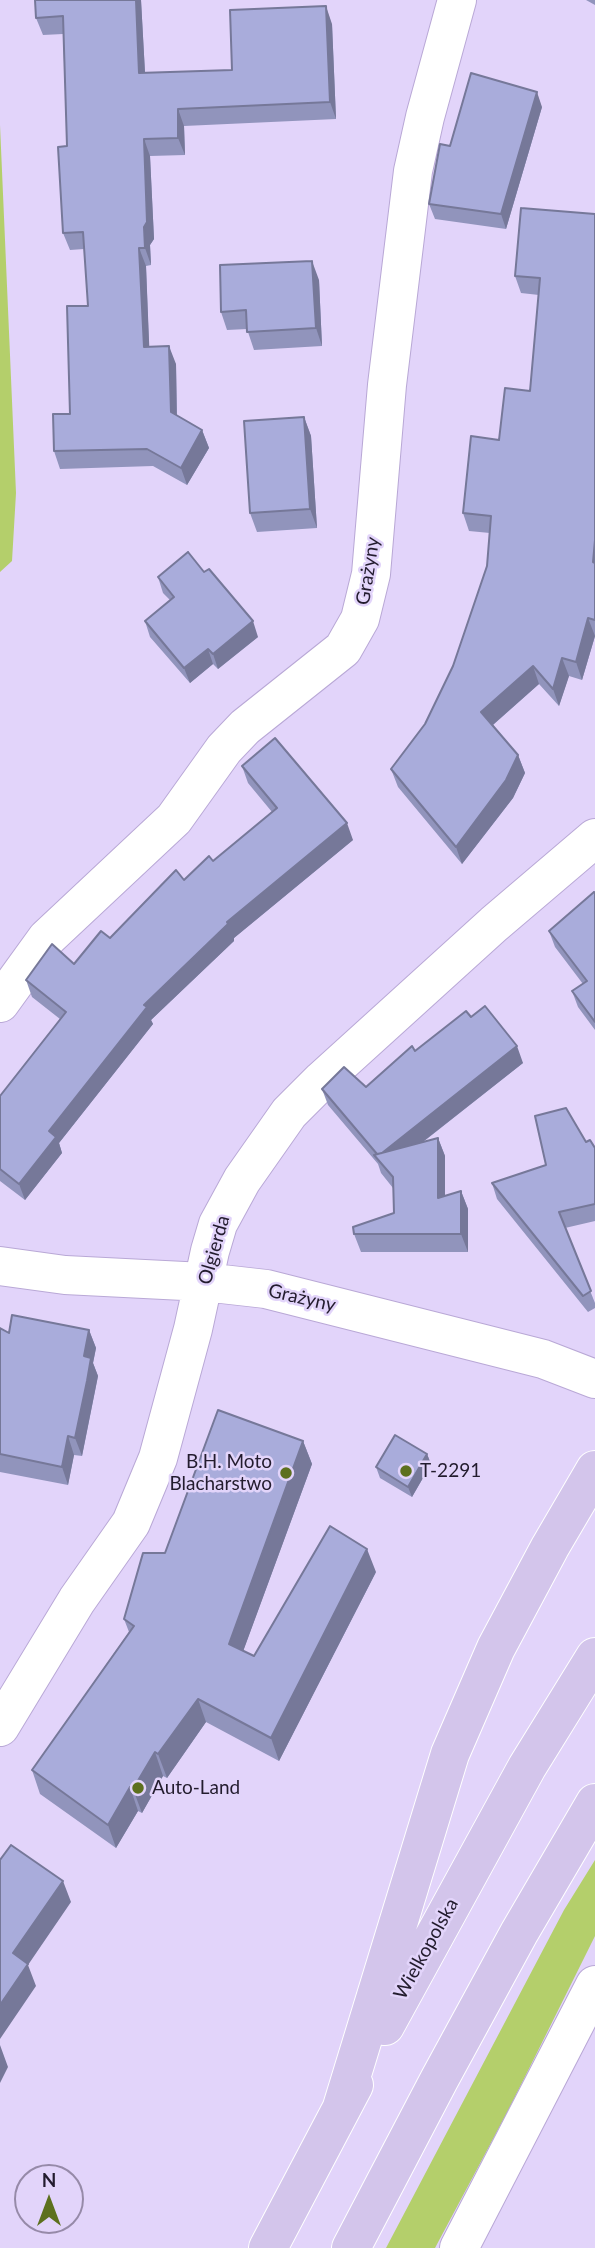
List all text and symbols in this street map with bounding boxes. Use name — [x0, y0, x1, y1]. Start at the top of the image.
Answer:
street label: Grażyny — [351, 535, 385, 607]
street label: Olgierda — [193, 1213, 235, 1287]
street label: Grażyny — [266, 1279, 338, 1317]
place label: B.H. Moto Blacharstwo — [169, 1451, 272, 1495]
place label: T-2291 — [420, 1460, 481, 1482]
marker: T-2291 — [398, 1463, 414, 1479]
marker: B.H. Moto Blacharstwo — [278, 1465, 294, 1481]
place label: Auto-Land — [152, 1777, 240, 1799]
marker: Auto-Land — [130, 1780, 146, 1796]
street label: Wielkopolska — [389, 1895, 463, 2003]
north arrow — [14, 2164, 84, 2234]
text: N — [42, 2168, 56, 2191]

